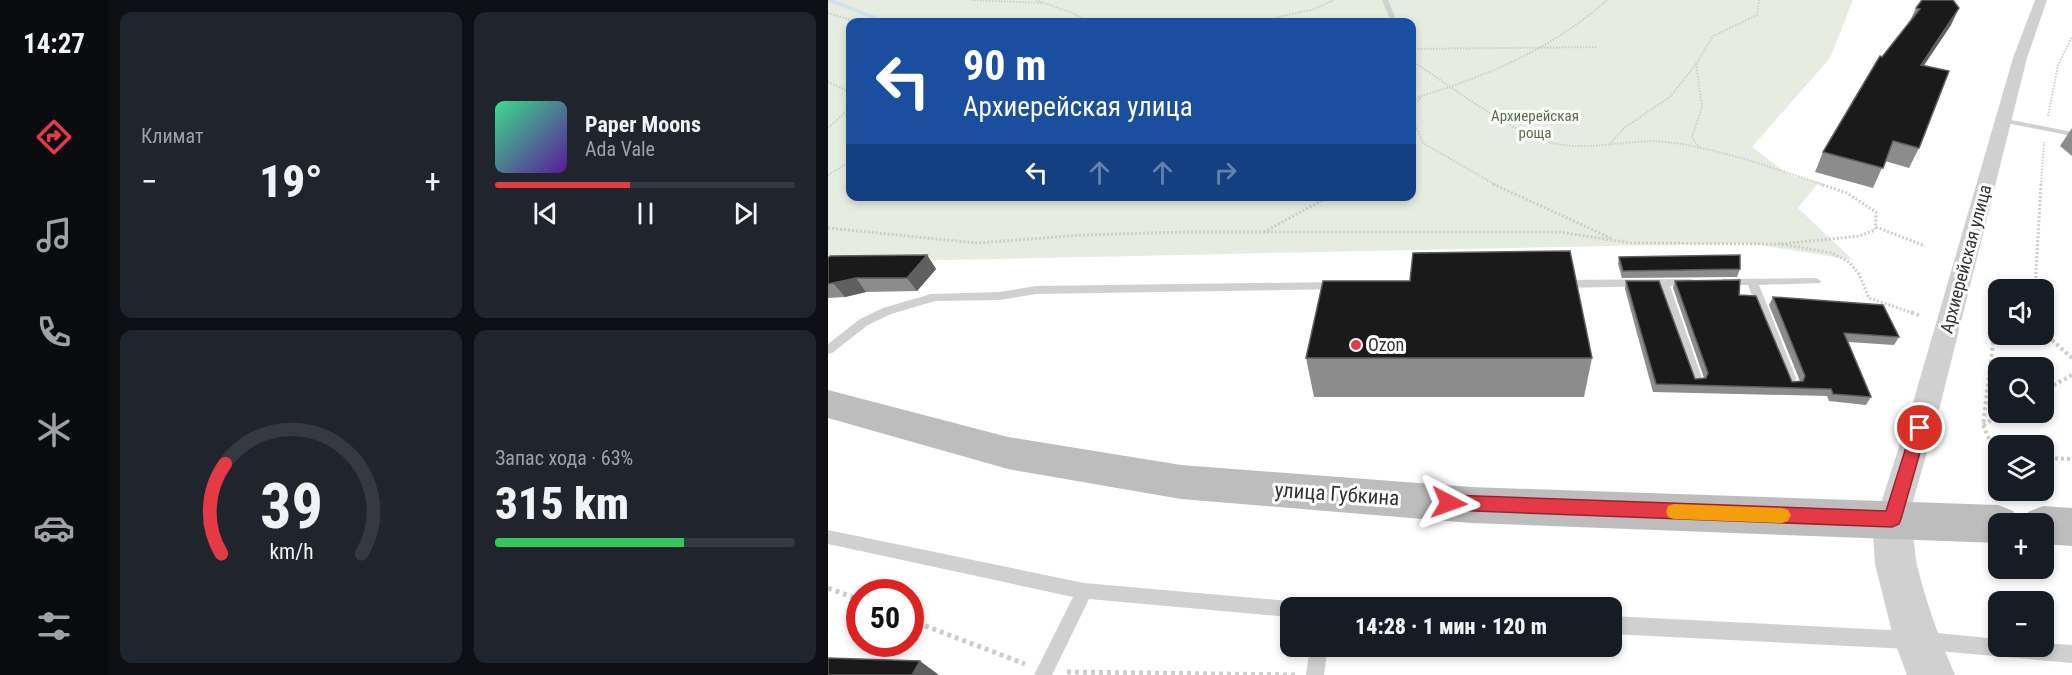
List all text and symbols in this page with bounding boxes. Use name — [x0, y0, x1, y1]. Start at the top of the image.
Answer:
text: 14:27 — [23, 28, 85, 60]
text: 90 m — [963, 41, 1046, 90]
icon: left — [864, 42, 942, 120]
text: Архиерейская улица — [963, 91, 1193, 123]
park label: Архиерейская роща — [1491, 107, 1579, 142]
text: Paper Moons — [585, 112, 701, 137]
icon: directions — [33, 116, 75, 158]
text: Климат — [141, 124, 203, 148]
text: Ada Vale — [585, 137, 655, 161]
text: 19° — [259, 155, 323, 208]
icon: left — [1020, 156, 1053, 189]
icon: ahead — [1083, 156, 1116, 189]
icon: ahead — [1146, 156, 1179, 189]
icon: right — [1209, 156, 1242, 189]
text: − — [141, 162, 158, 201]
text: + — [425, 162, 441, 201]
street label: Архиерейская улица — [1936, 182, 1995, 336]
icon: previous — [529, 197, 562, 230]
icon: pause — [629, 197, 662, 230]
icon: next — [729, 197, 762, 230]
icon: music — [33, 214, 75, 256]
map controls — [1988, 279, 2054, 657]
button: sound — [1988, 279, 2054, 345]
icon: phone — [33, 311, 75, 353]
place label: Ozon — [1368, 334, 1404, 355]
marker: Ozon — [1349, 338, 1363, 352]
button: search — [1988, 357, 2054, 423]
pin — [1894, 402, 1945, 453]
icon: climate — [33, 409, 75, 451]
icon: arrive — [1903, 411, 1936, 444]
button: layers — [1988, 435, 2054, 501]
text: Запас хода · 63% — [495, 446, 633, 470]
text: 39 — [259, 470, 323, 543]
position arrow — [1417, 471, 1481, 535]
text: 315 km — [495, 477, 629, 530]
street label: улица Губкина — [1274, 478, 1400, 510]
icon: car — [33, 507, 75, 549]
button: + — [1988, 513, 2054, 579]
text: km/h — [269, 539, 313, 564]
speed limit sign: 50 — [846, 579, 924, 657]
button: − — [1988, 591, 2054, 657]
icon: filters — [33, 605, 75, 647]
text: 14:28 · 1 мин · 120 m — [1355, 614, 1547, 639]

